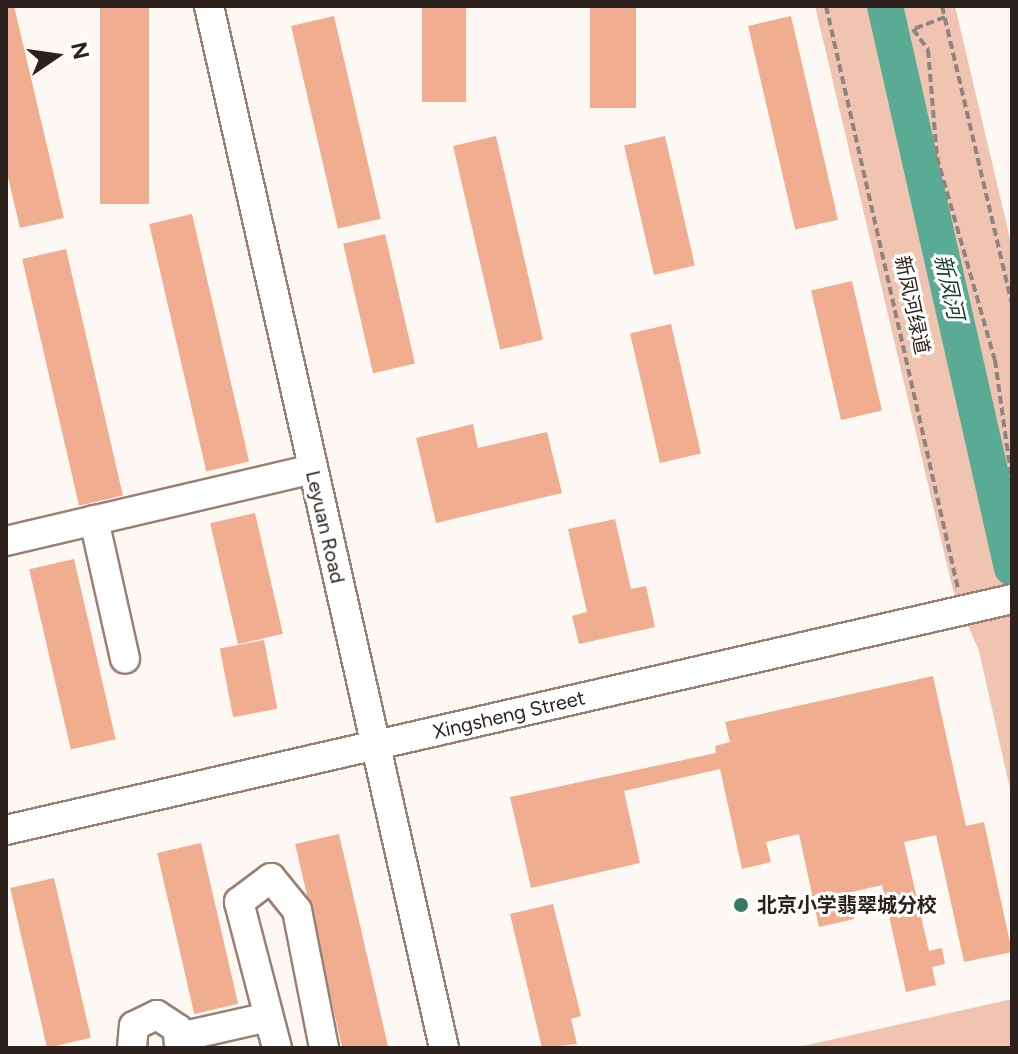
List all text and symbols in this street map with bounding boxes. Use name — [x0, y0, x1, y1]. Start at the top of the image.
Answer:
north arrow — [16, 16, 96, 96]
text: N — [65, 39, 95, 62]
water label: 新凤河 — [929, 252, 969, 322]
street label: 新凤河绿道 — [890, 254, 934, 356]
street label: Leyuan Road — [300, 468, 350, 586]
street label: Xingsheng Street — [431, 686, 587, 744]
place label: 北京小学翡翠城分校 — [757, 893, 937, 917]
marker: 北京小学翡翠城分校 — [732, 896, 750, 914]

